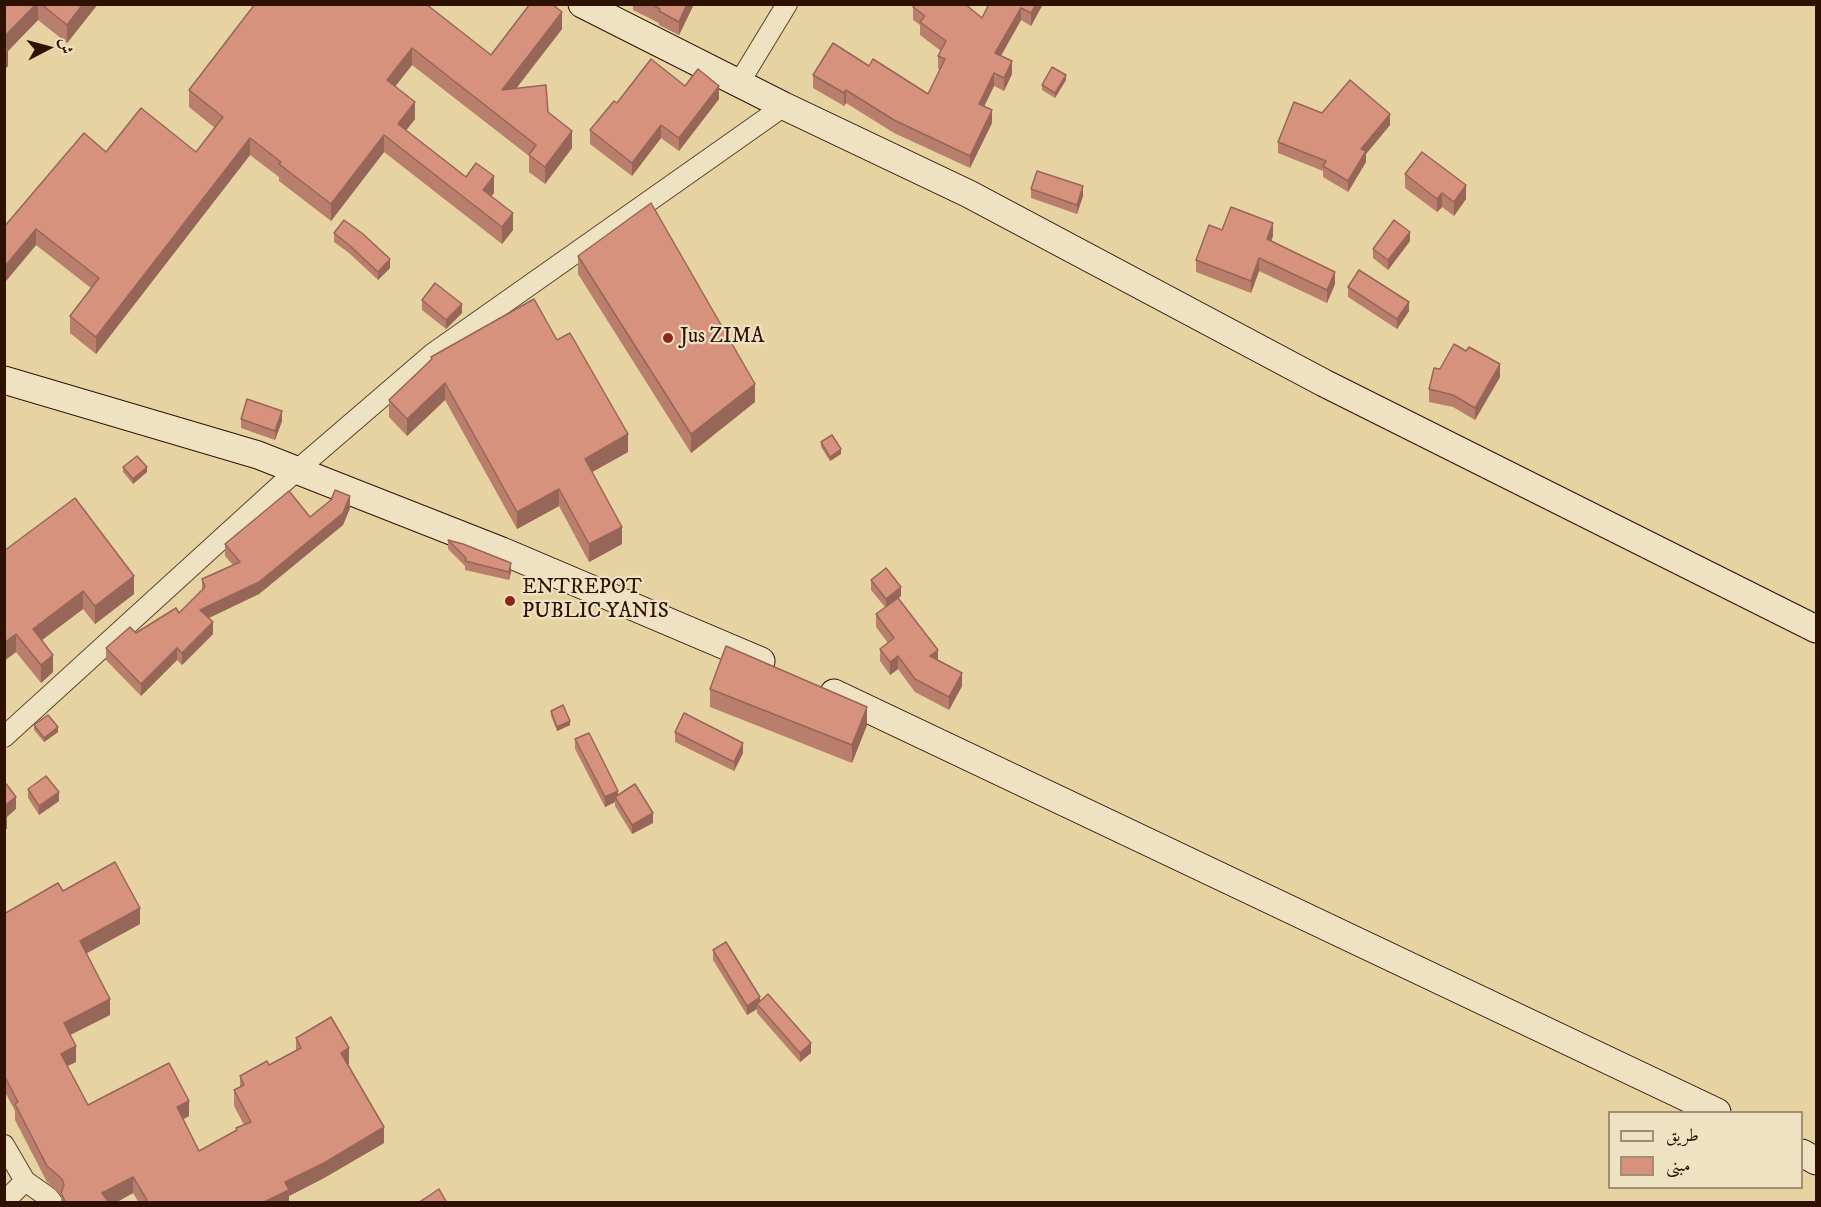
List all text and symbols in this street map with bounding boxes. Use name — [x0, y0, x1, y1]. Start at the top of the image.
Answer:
north arrow — [18, 18, 78, 78]
text: ش — [55, 37, 77, 55]
place label: Jus ZIMA — [680, 325, 764, 351]
marker: Jus ZIMA — [661, 331, 675, 345]
place label: ENTREPOT PUBLIC YANIS — [522, 576, 669, 626]
marker: ENTREPOT PUBLIC YANIS — [503, 594, 517, 608]
legend — [1608, 1111, 1803, 1189]
text: طريق — [1666, 1125, 1699, 1147]
text: مبنى — [1666, 1155, 1691, 1177]

